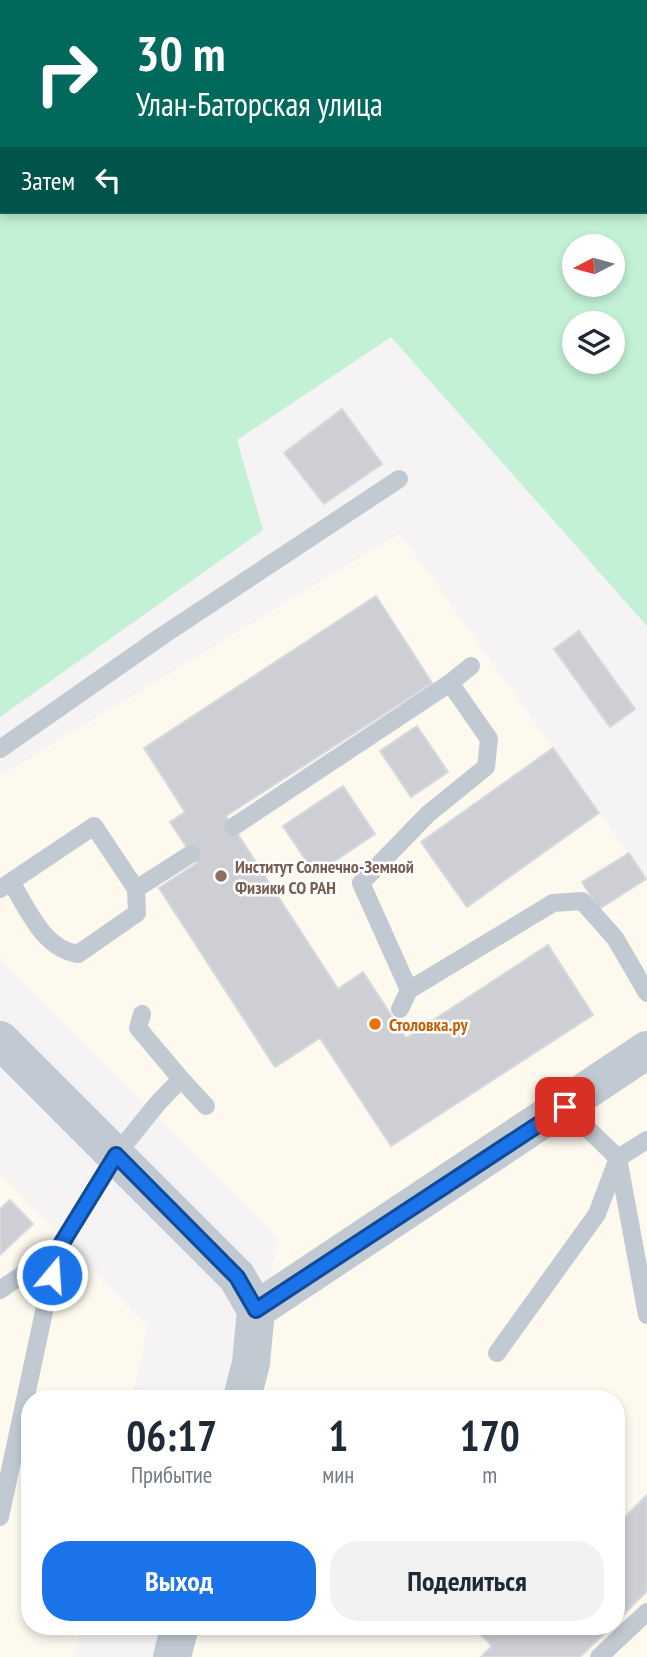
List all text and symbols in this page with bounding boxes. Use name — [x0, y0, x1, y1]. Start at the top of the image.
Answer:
text: 30 m — [136, 21, 225, 85]
icon: right — [21, 28, 112, 119]
text: Улан-Баторская улица — [136, 83, 383, 125]
icon: left — [89, 161, 127, 199]
text: Затем — [21, 164, 75, 197]
north arrow — [562, 234, 625, 298]
map controls — [562, 234, 625, 374]
button: layers — [562, 311, 625, 374]
place label: Институт Солнечно-Земной Физики СО РАН — [235, 855, 414, 899]
marker: Институт Солнечно-Земной Физики СО РАН — [213, 868, 229, 884]
place label: Столовка.ру — [389, 1013, 468, 1036]
marker: Столовка.ру — [367, 1016, 383, 1032]
pin — [535, 1077, 595, 1137]
icon: arrive — [546, 1088, 584, 1126]
position arrow — [15, 1238, 89, 1312]
text: 06:17 — [126, 1408, 217, 1463]
text: 1 — [328, 1408, 348, 1463]
text: 170 — [460, 1408, 520, 1463]
text: Прибытие — [131, 1460, 212, 1489]
text: мин — [322, 1460, 354, 1489]
text: m — [482, 1460, 497, 1489]
button: Выход — [42, 1541, 316, 1621]
button: Поделиться — [330, 1541, 604, 1621]

